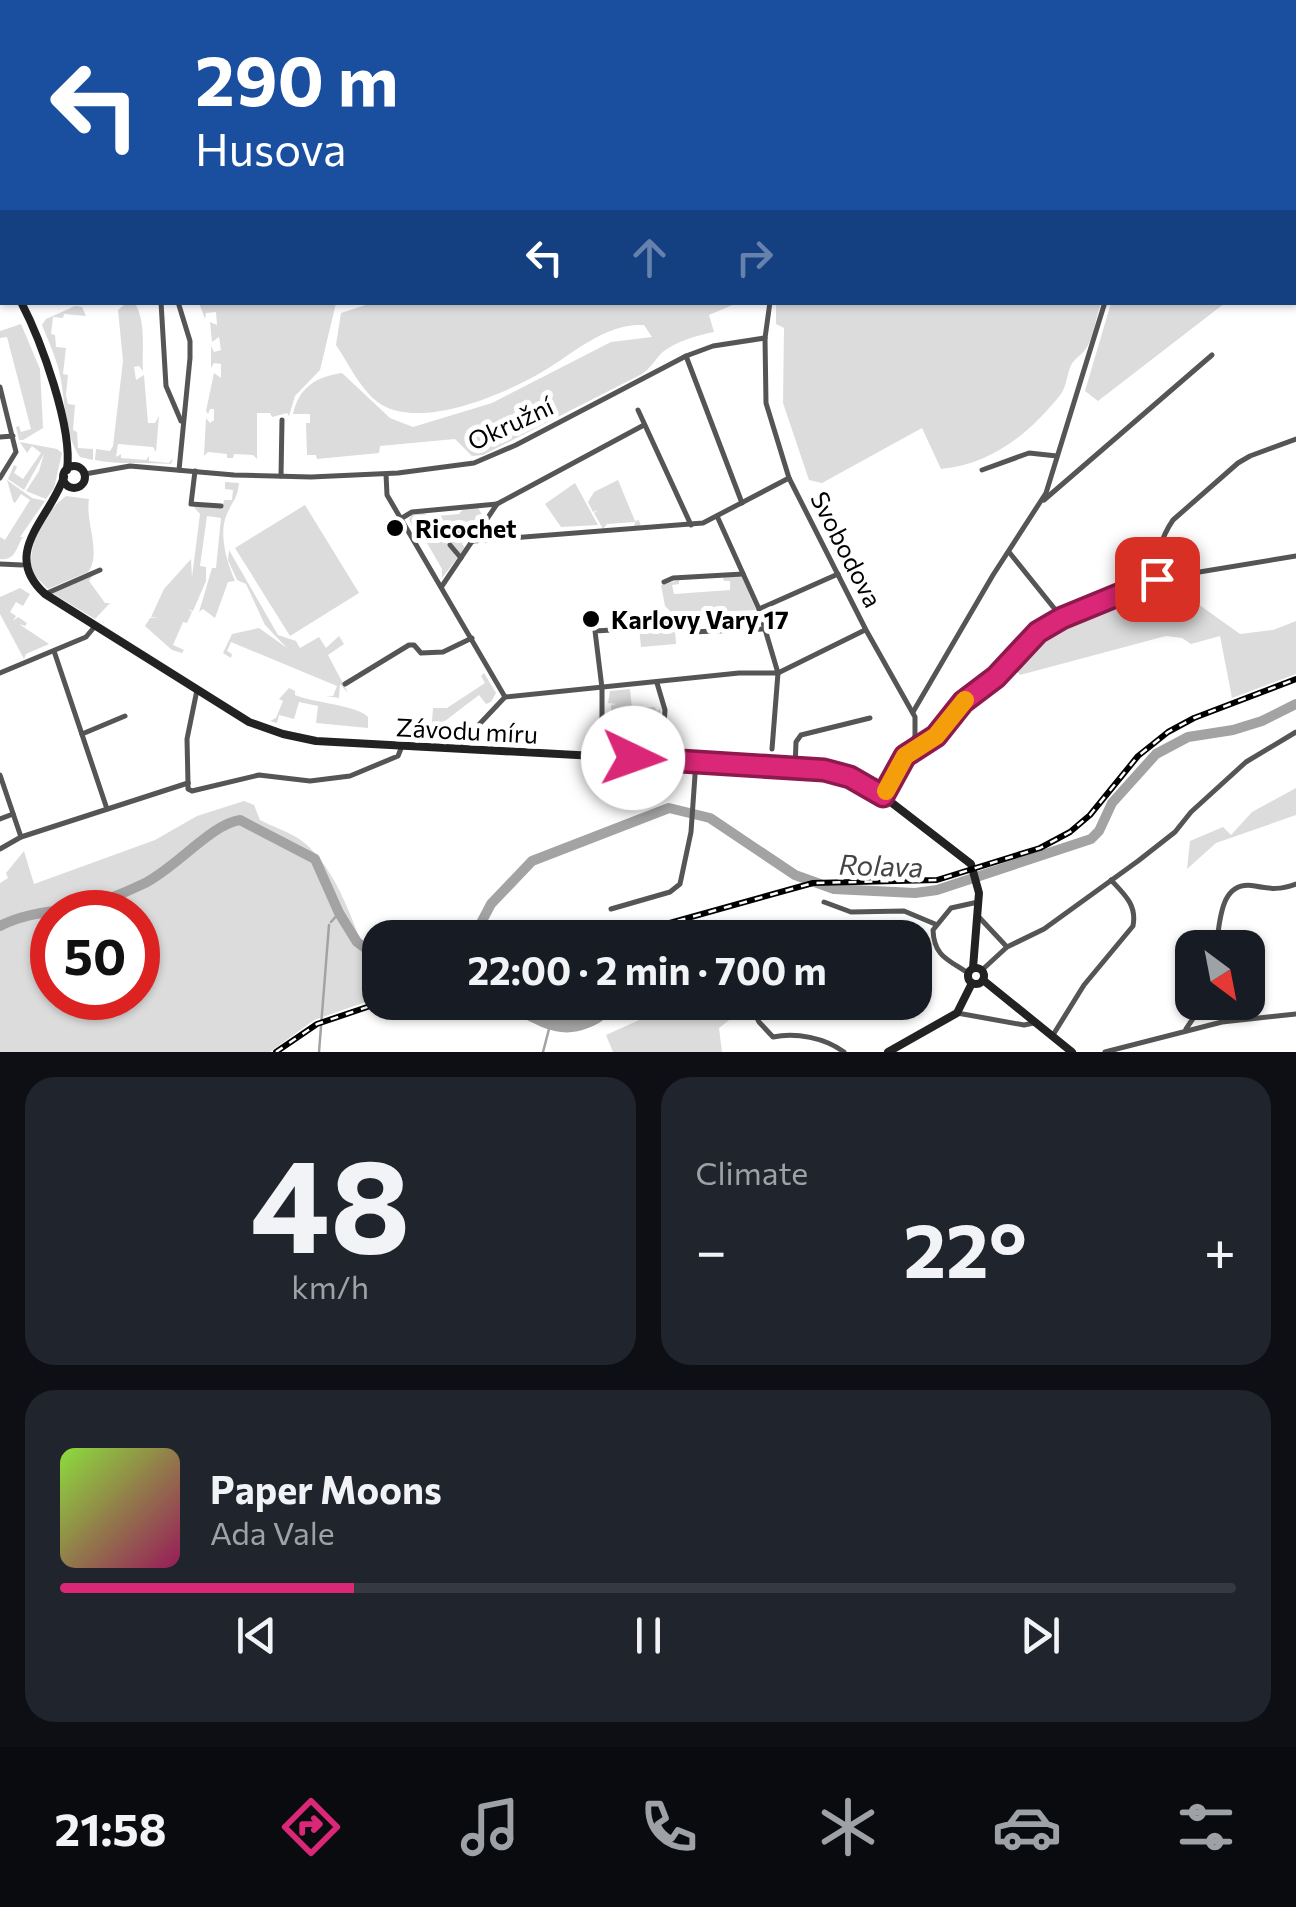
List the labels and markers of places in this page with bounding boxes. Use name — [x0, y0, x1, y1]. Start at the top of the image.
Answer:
place label: Ricochet — [415, 513, 517, 543]
marker: Ricochet — [384, 517, 406, 539]
pin — [1115, 537, 1200, 622]
place label: Karlovy Vary 17 — [611, 604, 789, 634]
marker: Karlovy Vary 17 — [580, 608, 602, 630]

